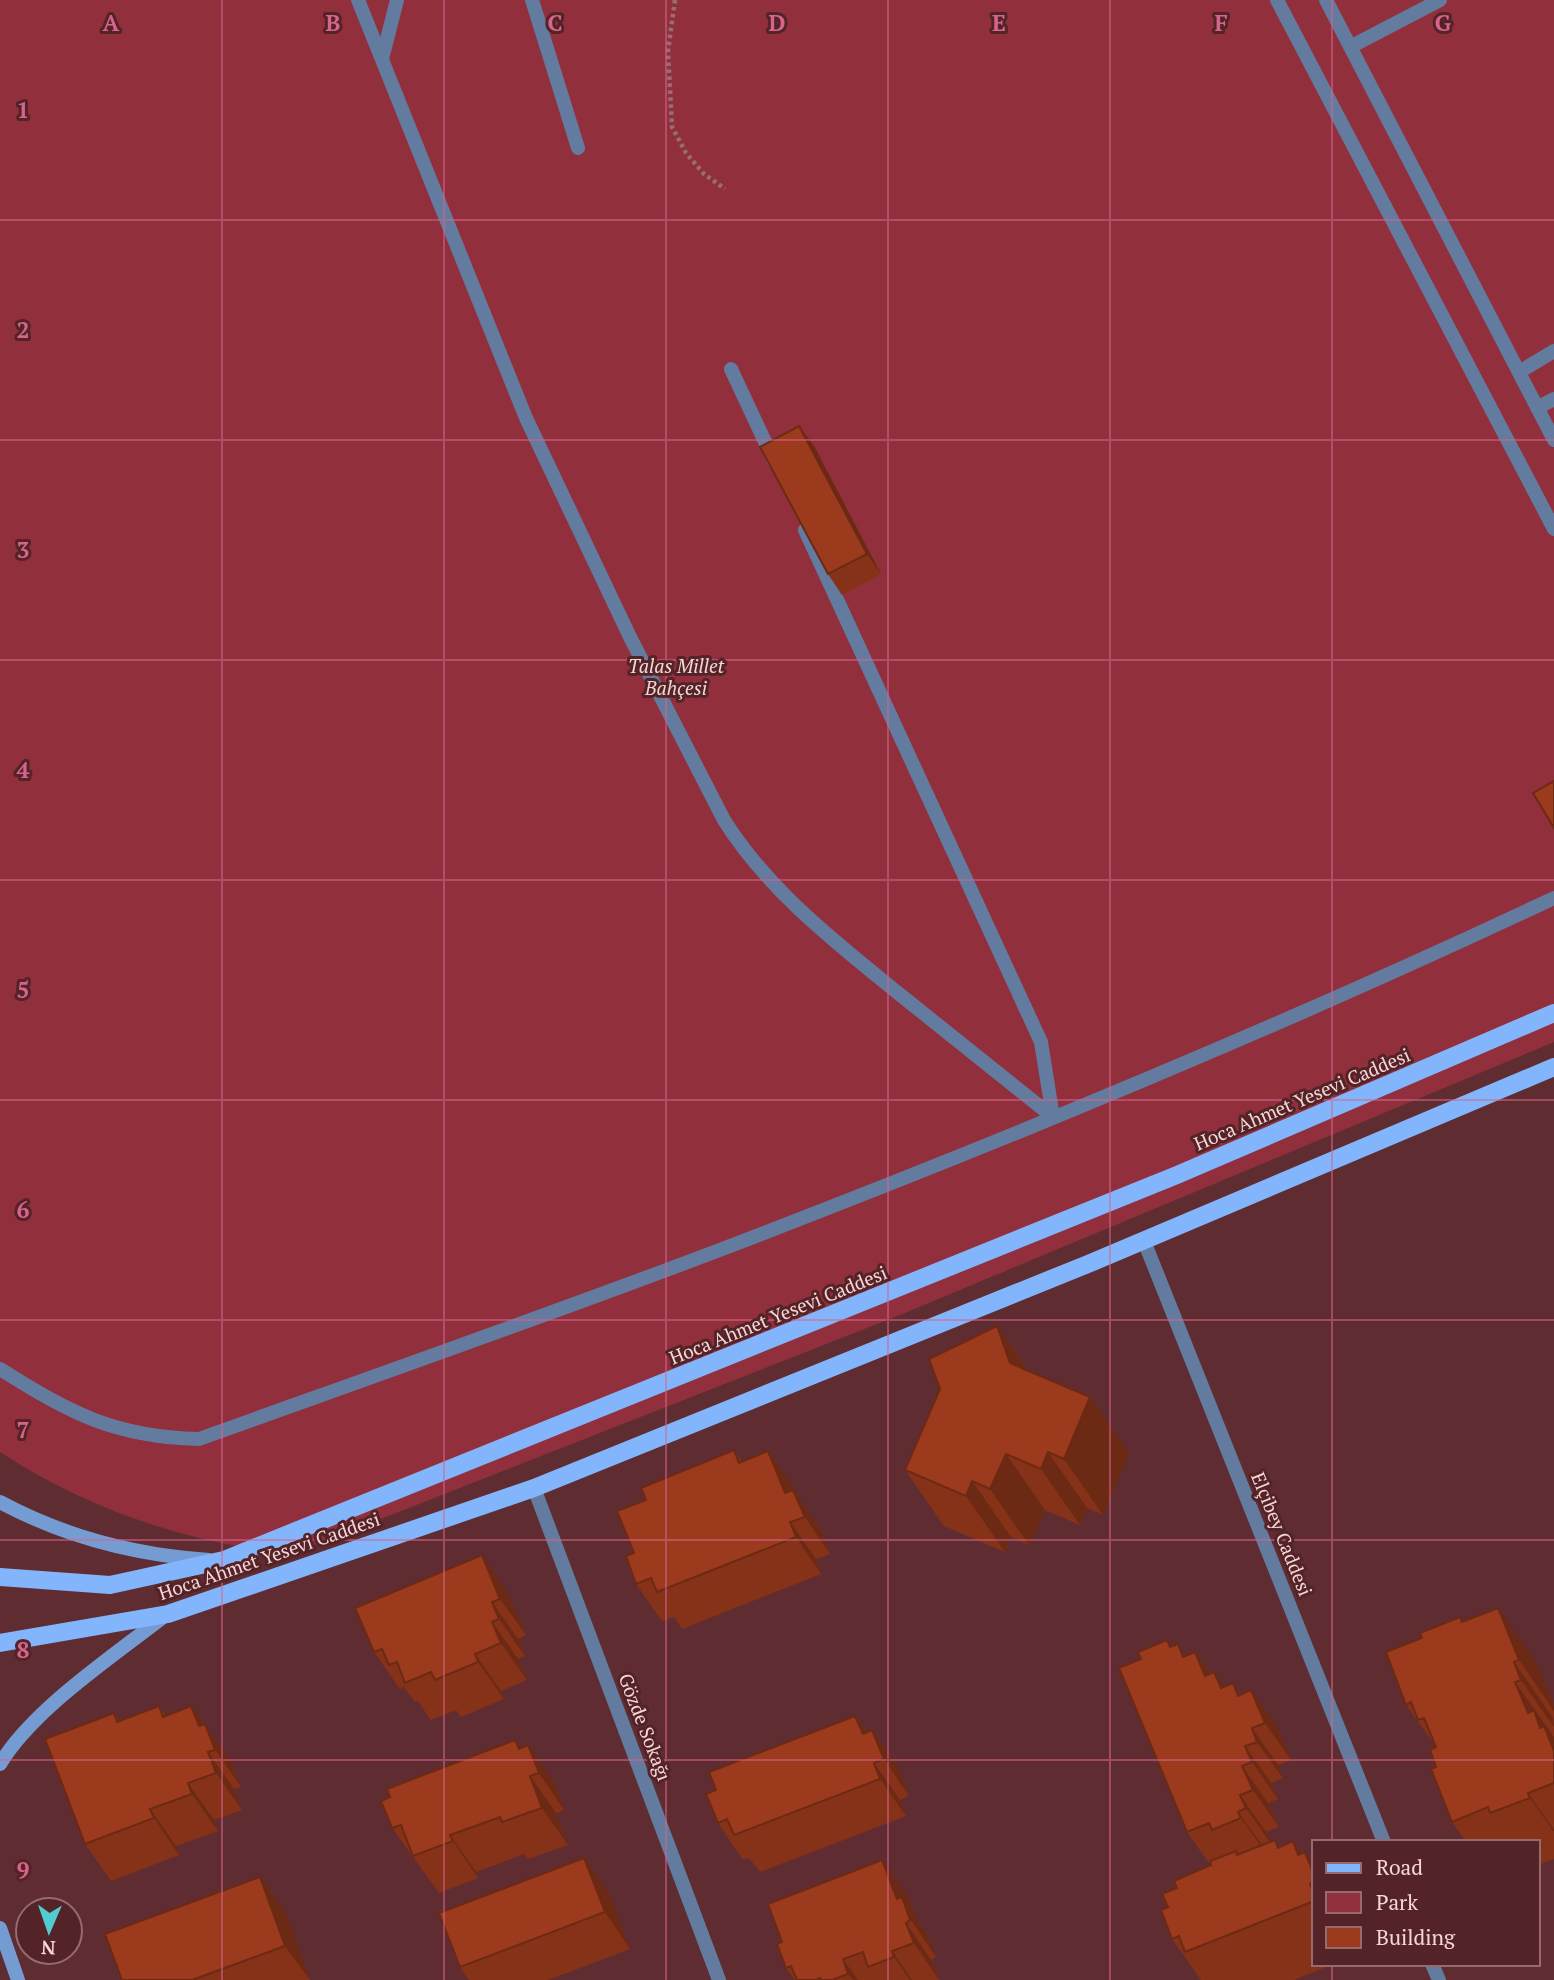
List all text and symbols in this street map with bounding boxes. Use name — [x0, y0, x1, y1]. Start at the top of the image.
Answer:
text: A — [103, 7, 120, 38]
text: B — [326, 7, 341, 38]
text: C — [548, 7, 563, 38]
text: D — [769, 7, 786, 38]
text: E — [992, 7, 1006, 38]
text: F — [1214, 7, 1228, 38]
text: G — [1435, 7, 1452, 38]
text: 1 — [17, 94, 30, 125]
text: 2 — [17, 314, 30, 345]
text: 3 — [17, 534, 30, 565]
park label: Talas Millet Bahçesi — [628, 653, 725, 700]
text: 4 — [17, 754, 30, 785]
text: 5 — [17, 974, 30, 1005]
street label: Hoca Ahmet Yesevi Caddesi — [1190, 1042, 1414, 1156]
text: 6 — [17, 1194, 30, 1225]
street label: Hoca Ahmet Yesevi Caddesi — [665, 1259, 890, 1370]
text: 7 — [17, 1414, 30, 1445]
street label: Elçibey Caddesi — [1246, 1468, 1319, 1599]
street label: Hoca Ahmet Yesevi Caddesi — [155, 1506, 383, 1605]
text: 8 — [17, 1634, 30, 1665]
street label: Gözde Sokağı — [614, 1670, 677, 1784]
legend — [1312, 1840, 1540, 1966]
text: Road — [1376, 1853, 1423, 1881]
text: 9 — [17, 1854, 30, 1885]
text: Park — [1376, 1888, 1418, 1916]
north arrow — [14, 1896, 84, 1966]
text: Building — [1376, 1923, 1456, 1951]
text: N — [40, 1936, 56, 1961]

